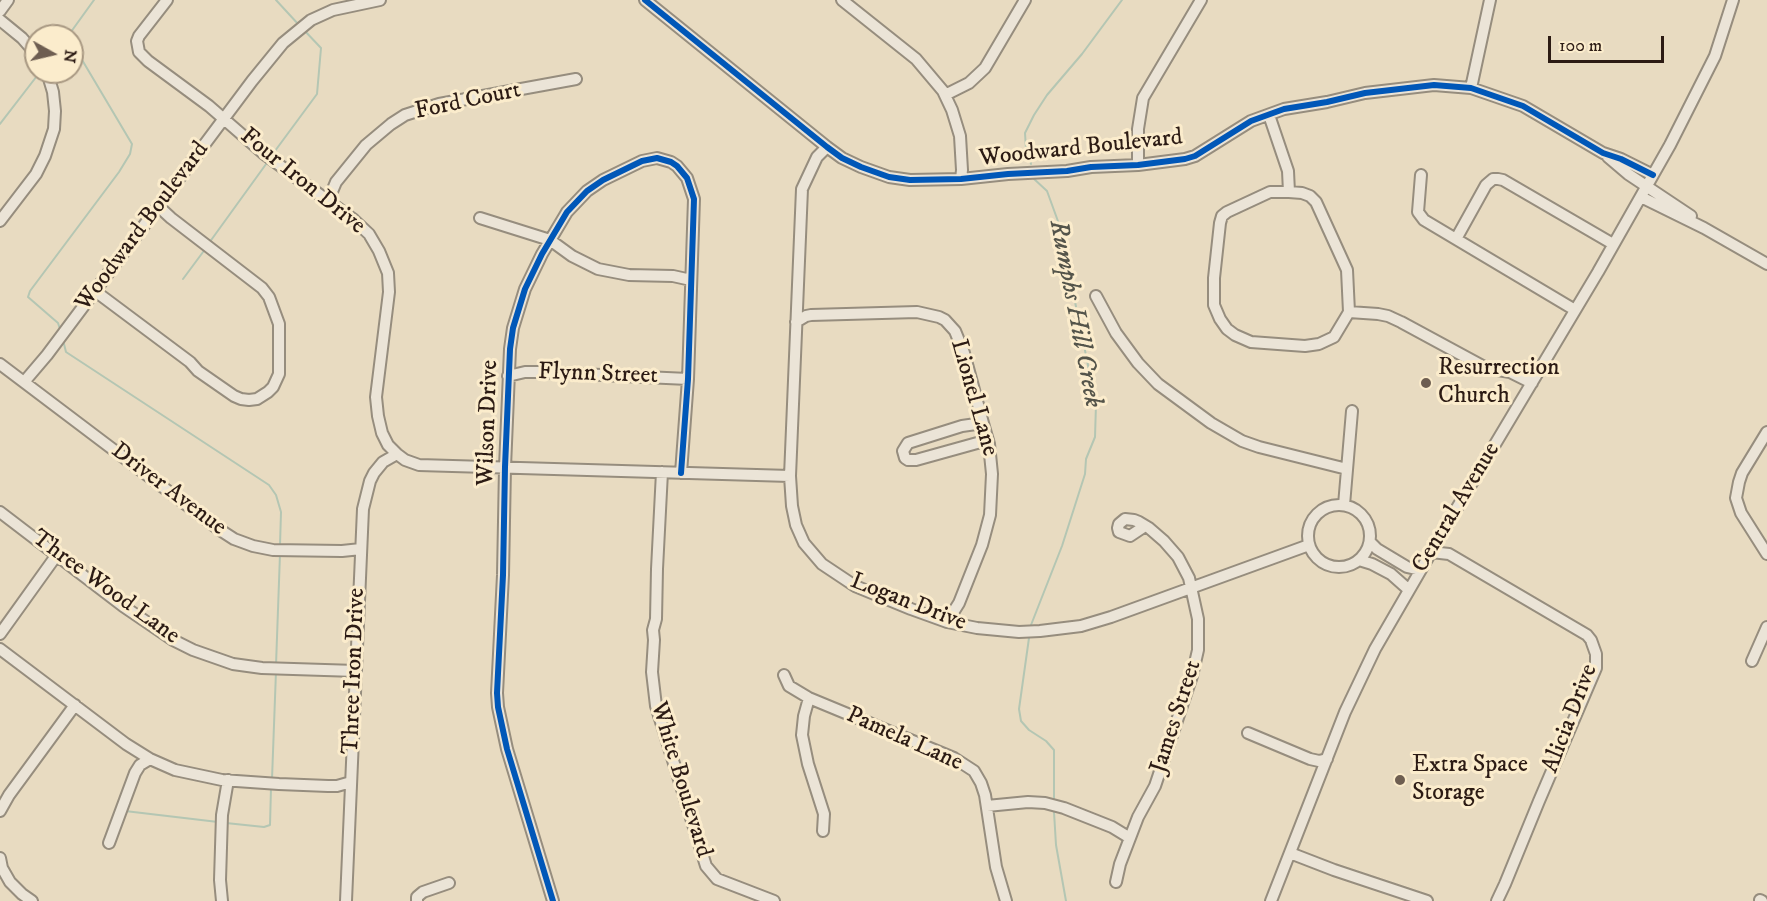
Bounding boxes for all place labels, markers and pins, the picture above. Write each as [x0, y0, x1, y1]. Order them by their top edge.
place label: Resurrection Church [1438, 355, 1560, 411]
marker: Resurrection Church [1419, 376, 1433, 390]
place label: Extra Space Storage [1412, 752, 1528, 808]
marker: Extra Space Storage [1393, 773, 1407, 787]

